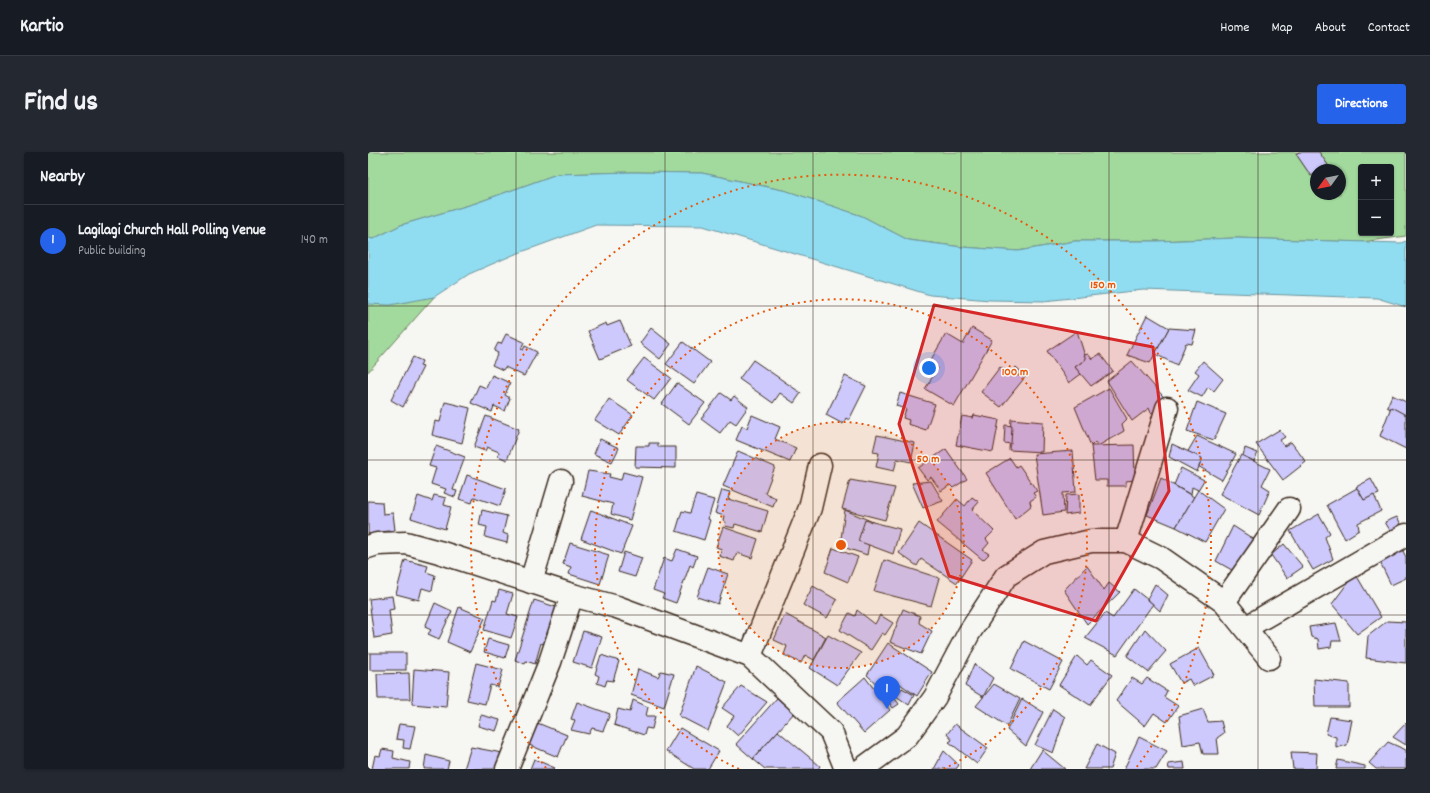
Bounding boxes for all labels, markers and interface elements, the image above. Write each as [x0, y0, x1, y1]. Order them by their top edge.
text: Kartio [20, 14, 64, 41]
text: Home [1220, 18, 1249, 38]
text: Map [1271, 18, 1293, 38]
text: About [1315, 18, 1346, 38]
text: Contact [1368, 18, 1410, 38]
text: Find us [24, 84, 98, 124]
button: Directions [1317, 84, 1406, 124]
north arrow [1310, 164, 1346, 200]
map controls [1358, 164, 1394, 236]
button: + [1358, 164, 1394, 200]
text: Nearby [40, 166, 84, 190]
button: − [1358, 200, 1394, 236]
text: Lagilagi Church Hall Polling Venue [78, 220, 266, 242]
text: 1 [52, 231, 54, 250]
text: 140 m [301, 231, 328, 250]
text: Public building [78, 242, 146, 261]
text: 150 m [1090, 277, 1116, 294]
your location [919, 358, 939, 378]
text: 100 m [1002, 364, 1028, 381]
text: 50 m [916, 451, 940, 468]
centre of rings [834, 538, 848, 552]
pin: 1 [874, 676, 900, 709]

